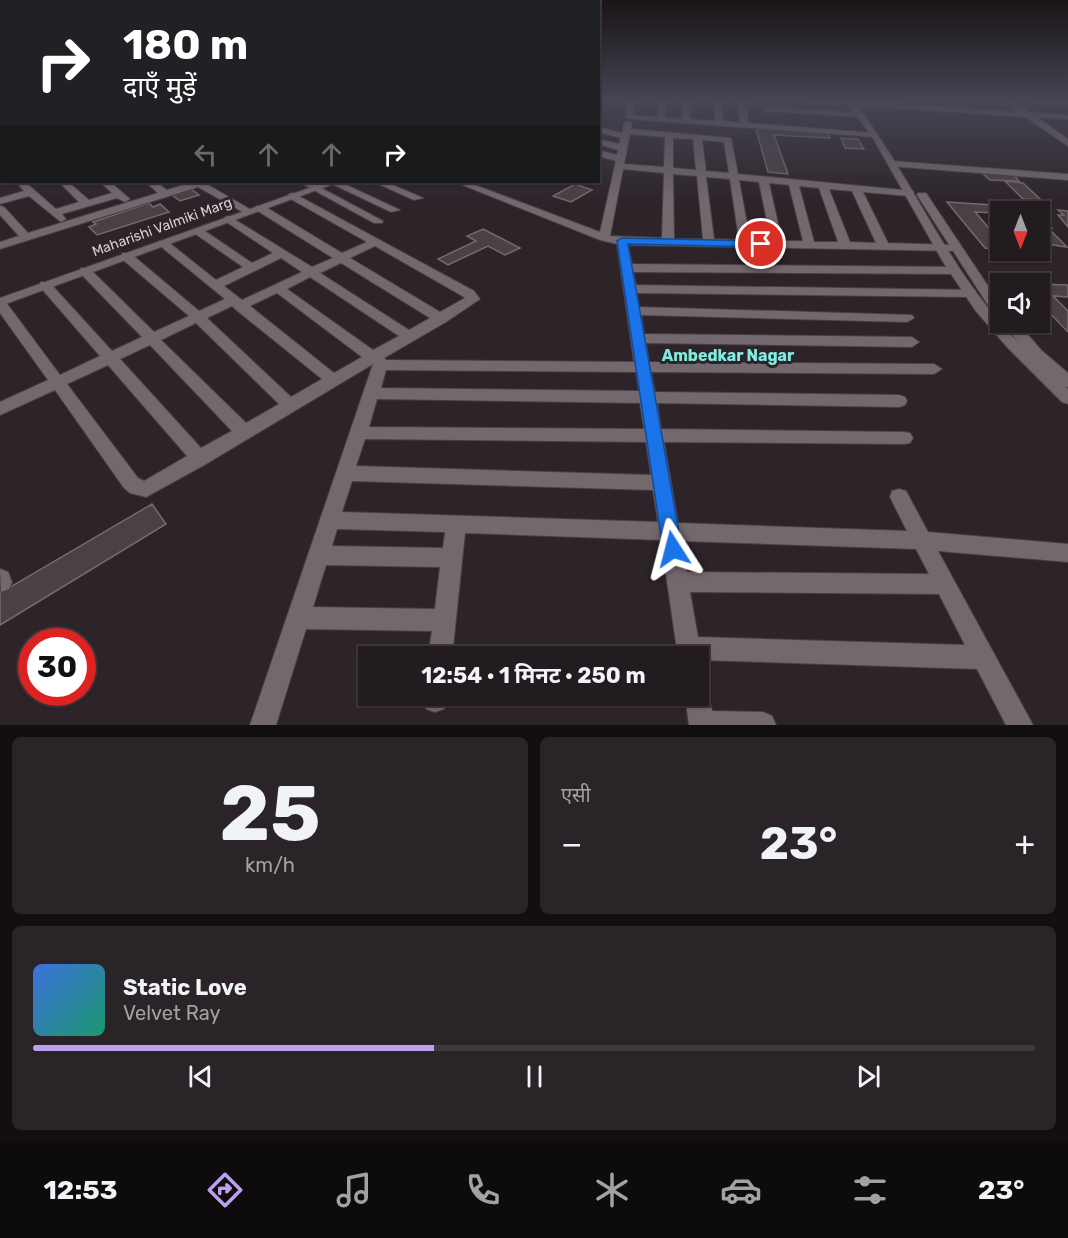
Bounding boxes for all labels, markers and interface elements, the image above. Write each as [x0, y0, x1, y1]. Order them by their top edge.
text: 180 m [123, 20, 248, 70]
icon: right [24, 24, 102, 102]
text: दाएँ मुड़ें [123, 71, 196, 103]
icon: left [189, 138, 222, 171]
icon: ahead [252, 138, 285, 171]
icon: ahead [315, 138, 348, 171]
icon: right [378, 138, 411, 171]
street label: Maharishi Valmiki Marg [90, 194, 234, 260]
north arrow [990, 201, 1050, 261]
map controls [990, 201, 1050, 333]
pin [735, 218, 786, 269]
icon: arrive [744, 227, 777, 260]
button: sound [990, 273, 1050, 333]
district label: Ambedkar Nagar [662, 346, 795, 365]
position arrow [641, 517, 705, 581]
speed limit sign: 30 [18, 628, 96, 706]
text: 12:54 · 1 मिनट · 250 m [421, 662, 646, 689]
text: 25 [219, 767, 321, 860]
text: एसी [561, 783, 591, 807]
text: 23° [760, 817, 837, 870]
text: − [561, 824, 582, 863]
text: + [1014, 824, 1035, 863]
text: km/h [245, 853, 295, 877]
text: Static Love [123, 974, 247, 1001]
text: Velvet Ray [123, 1001, 221, 1025]
icon: previous [184, 1060, 217, 1093]
icon: pause [518, 1060, 551, 1093]
icon: next [852, 1060, 885, 1093]
icon: directions [204, 1169, 246, 1211]
icon: music [333, 1169, 375, 1211]
icon: phone [462, 1169, 504, 1211]
icon: climate [591, 1169, 633, 1211]
icon: car [720, 1169, 762, 1211]
icon: filters [849, 1169, 891, 1211]
text: 12:53 [43, 1174, 118, 1206]
text: 23° [978, 1174, 1024, 1206]

